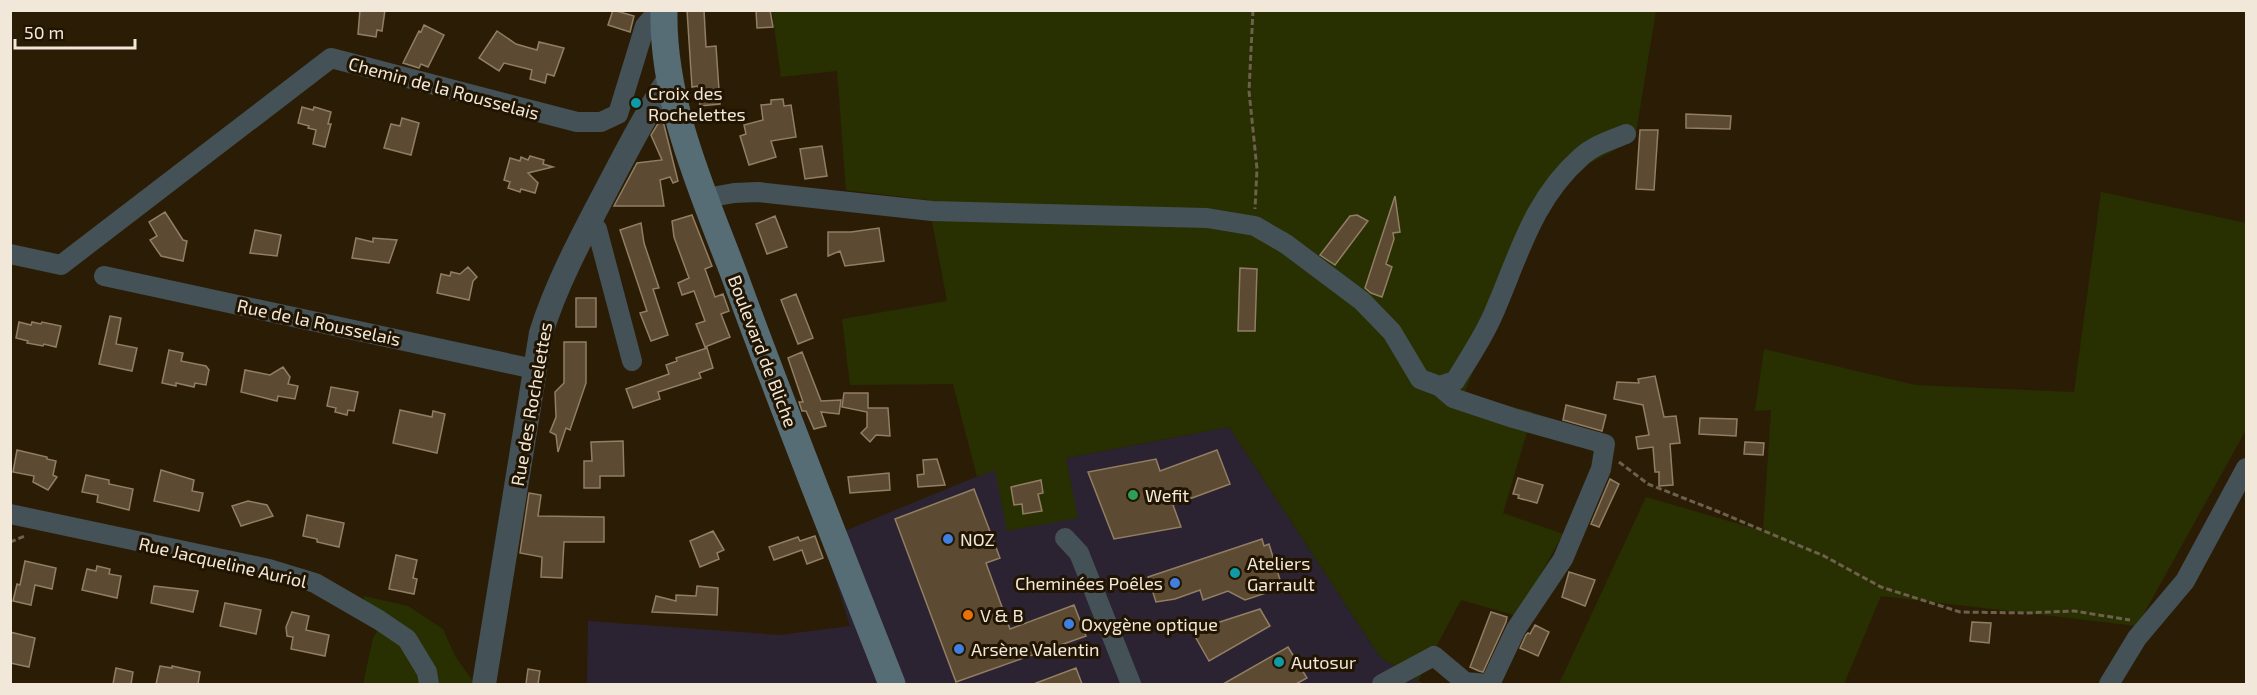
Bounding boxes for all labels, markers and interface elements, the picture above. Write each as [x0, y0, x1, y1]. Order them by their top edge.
scale bar [15, 12, 135, 50]
text: 50 m [24, 21, 64, 43]
street label: Chemin de la Rousselais [346, 52, 542, 124]
place label: Croix des Rochelettes [648, 82, 746, 125]
marker: Croix des Rochelettes [629, 96, 643, 110]
street label: Boulevard de Bliche [724, 272, 802, 430]
street label: Rue de la Rousselais [235, 294, 403, 350]
street label: Rue des Rochelettes [506, 320, 556, 488]
place label: Wefit [1145, 484, 1189, 506]
marker: Wefit [1126, 488, 1140, 502]
place label: NOZ [960, 528, 995, 550]
street label: Rue Jacqueline Auriol [137, 532, 310, 592]
marker: NOZ [941, 532, 955, 546]
place label: Ateliers Garrault [1247, 552, 1315, 595]
marker: Ateliers Garrault [1228, 566, 1242, 580]
place label: Cheminées Poêles [1015, 572, 1163, 594]
marker: Cheminées Poêles [1168, 576, 1182, 590]
place label: V & B [980, 604, 1024, 626]
marker: V & B [961, 608, 975, 622]
place label: Oxygène optique [1081, 613, 1218, 635]
marker: Oxygène optique [1062, 617, 1076, 631]
place label: Arsène Valentin [971, 638, 1100, 660]
marker: Arsène Valentin [952, 642, 966, 656]
place label: Autosur [1291, 651, 1356, 673]
marker: Autosur [1272, 655, 1286, 669]

